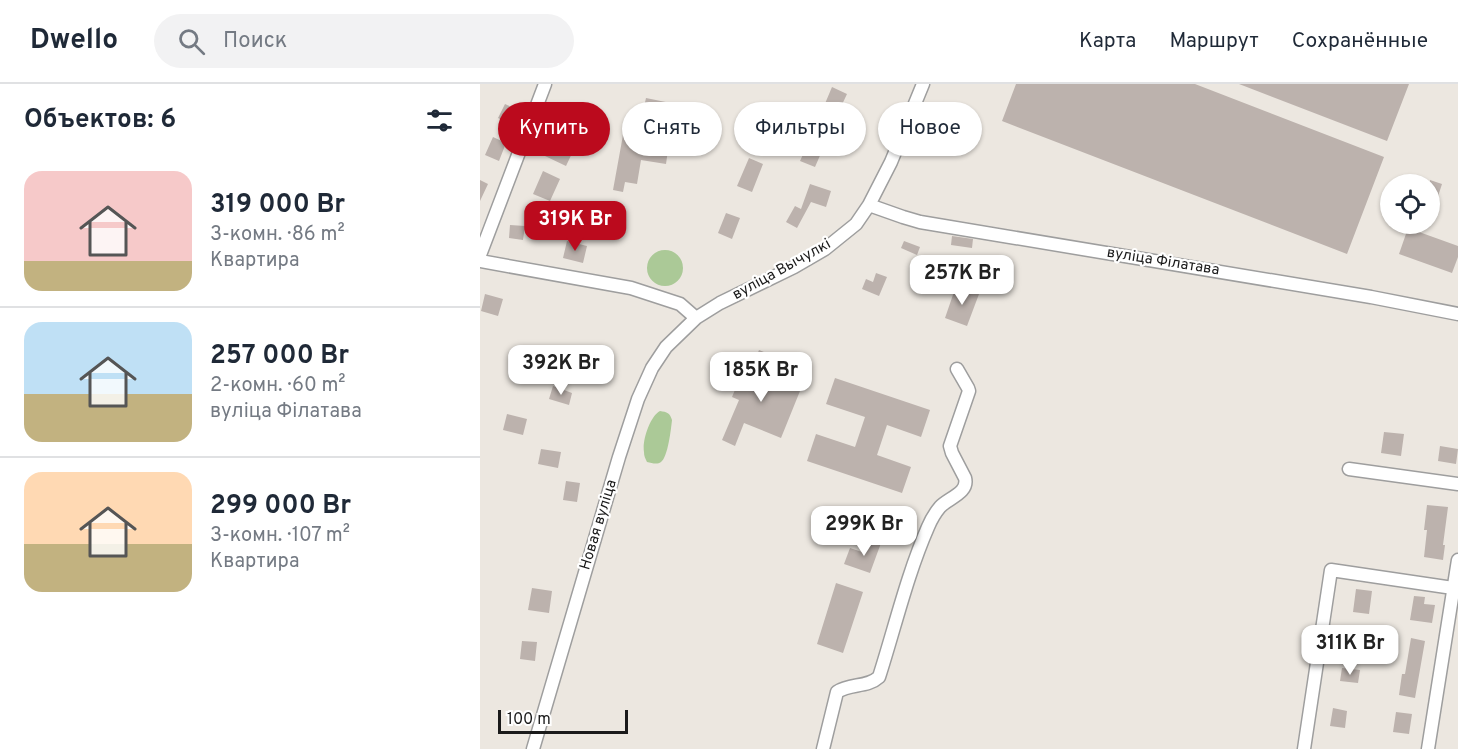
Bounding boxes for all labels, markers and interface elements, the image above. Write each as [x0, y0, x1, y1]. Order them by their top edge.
search box [154, 14, 574, 68]
text: Dwello [30, 23, 118, 59]
icon: search [175, 25, 208, 58]
text: Поиск [223, 28, 287, 55]
text: Карта [1079, 28, 1136, 55]
text: Маршрут [1169, 28, 1259, 55]
text: Сохранённые [1292, 28, 1428, 55]
chip: Купить [498, 102, 610, 156]
chip: Снять [622, 102, 722, 156]
chip: Фильтры [734, 102, 866, 156]
chip: Новое [878, 102, 982, 156]
text: Объектов: 6 [24, 104, 176, 137]
icon: filters [423, 104, 456, 137]
map controls [1380, 174, 1440, 234]
button: locate [1380, 174, 1440, 234]
text: 319 000 Br [210, 189, 345, 222]
icon: home [72, 195, 144, 267]
pin: 319K Br [520, 201, 630, 252]
text: 319K Br [538, 207, 612, 233]
text: 3-комн. · 86 m² [210, 222, 345, 248]
street label: вуліца Вычулкі [730, 235, 834, 305]
street label: вуліца Філатава [1105, 244, 1221, 280]
text: Квартира [210, 248, 299, 274]
pin: 257K Br [907, 255, 1017, 306]
text: 257K Br [924, 261, 1000, 287]
text: 257 000 Br [210, 340, 349, 373]
pin: 392K Br [506, 345, 616, 396]
icon: home [72, 346, 144, 418]
text: 392K Br [522, 351, 600, 377]
pin: 185K Br [706, 352, 816, 403]
text: 185K Br [724, 358, 798, 384]
text: 2-комн. · 60 m² [210, 373, 346, 399]
text: вуліца Філатава [210, 399, 362, 425]
street label: Новая вуліца [576, 477, 622, 573]
text: 299 000 Br [210, 490, 351, 523]
icon: home [72, 496, 144, 568]
pin: 299K Br [809, 506, 919, 557]
text: 299K Br [825, 512, 903, 538]
text: 3-комн. · 107 m² [210, 523, 350, 549]
text: Квартира [210, 549, 299, 575]
pin: 311K Br [1295, 625, 1405, 676]
text: 311K Br [1315, 631, 1385, 657]
scale bar [498, 707, 628, 734]
text: 100 m [507, 710, 551, 730]

